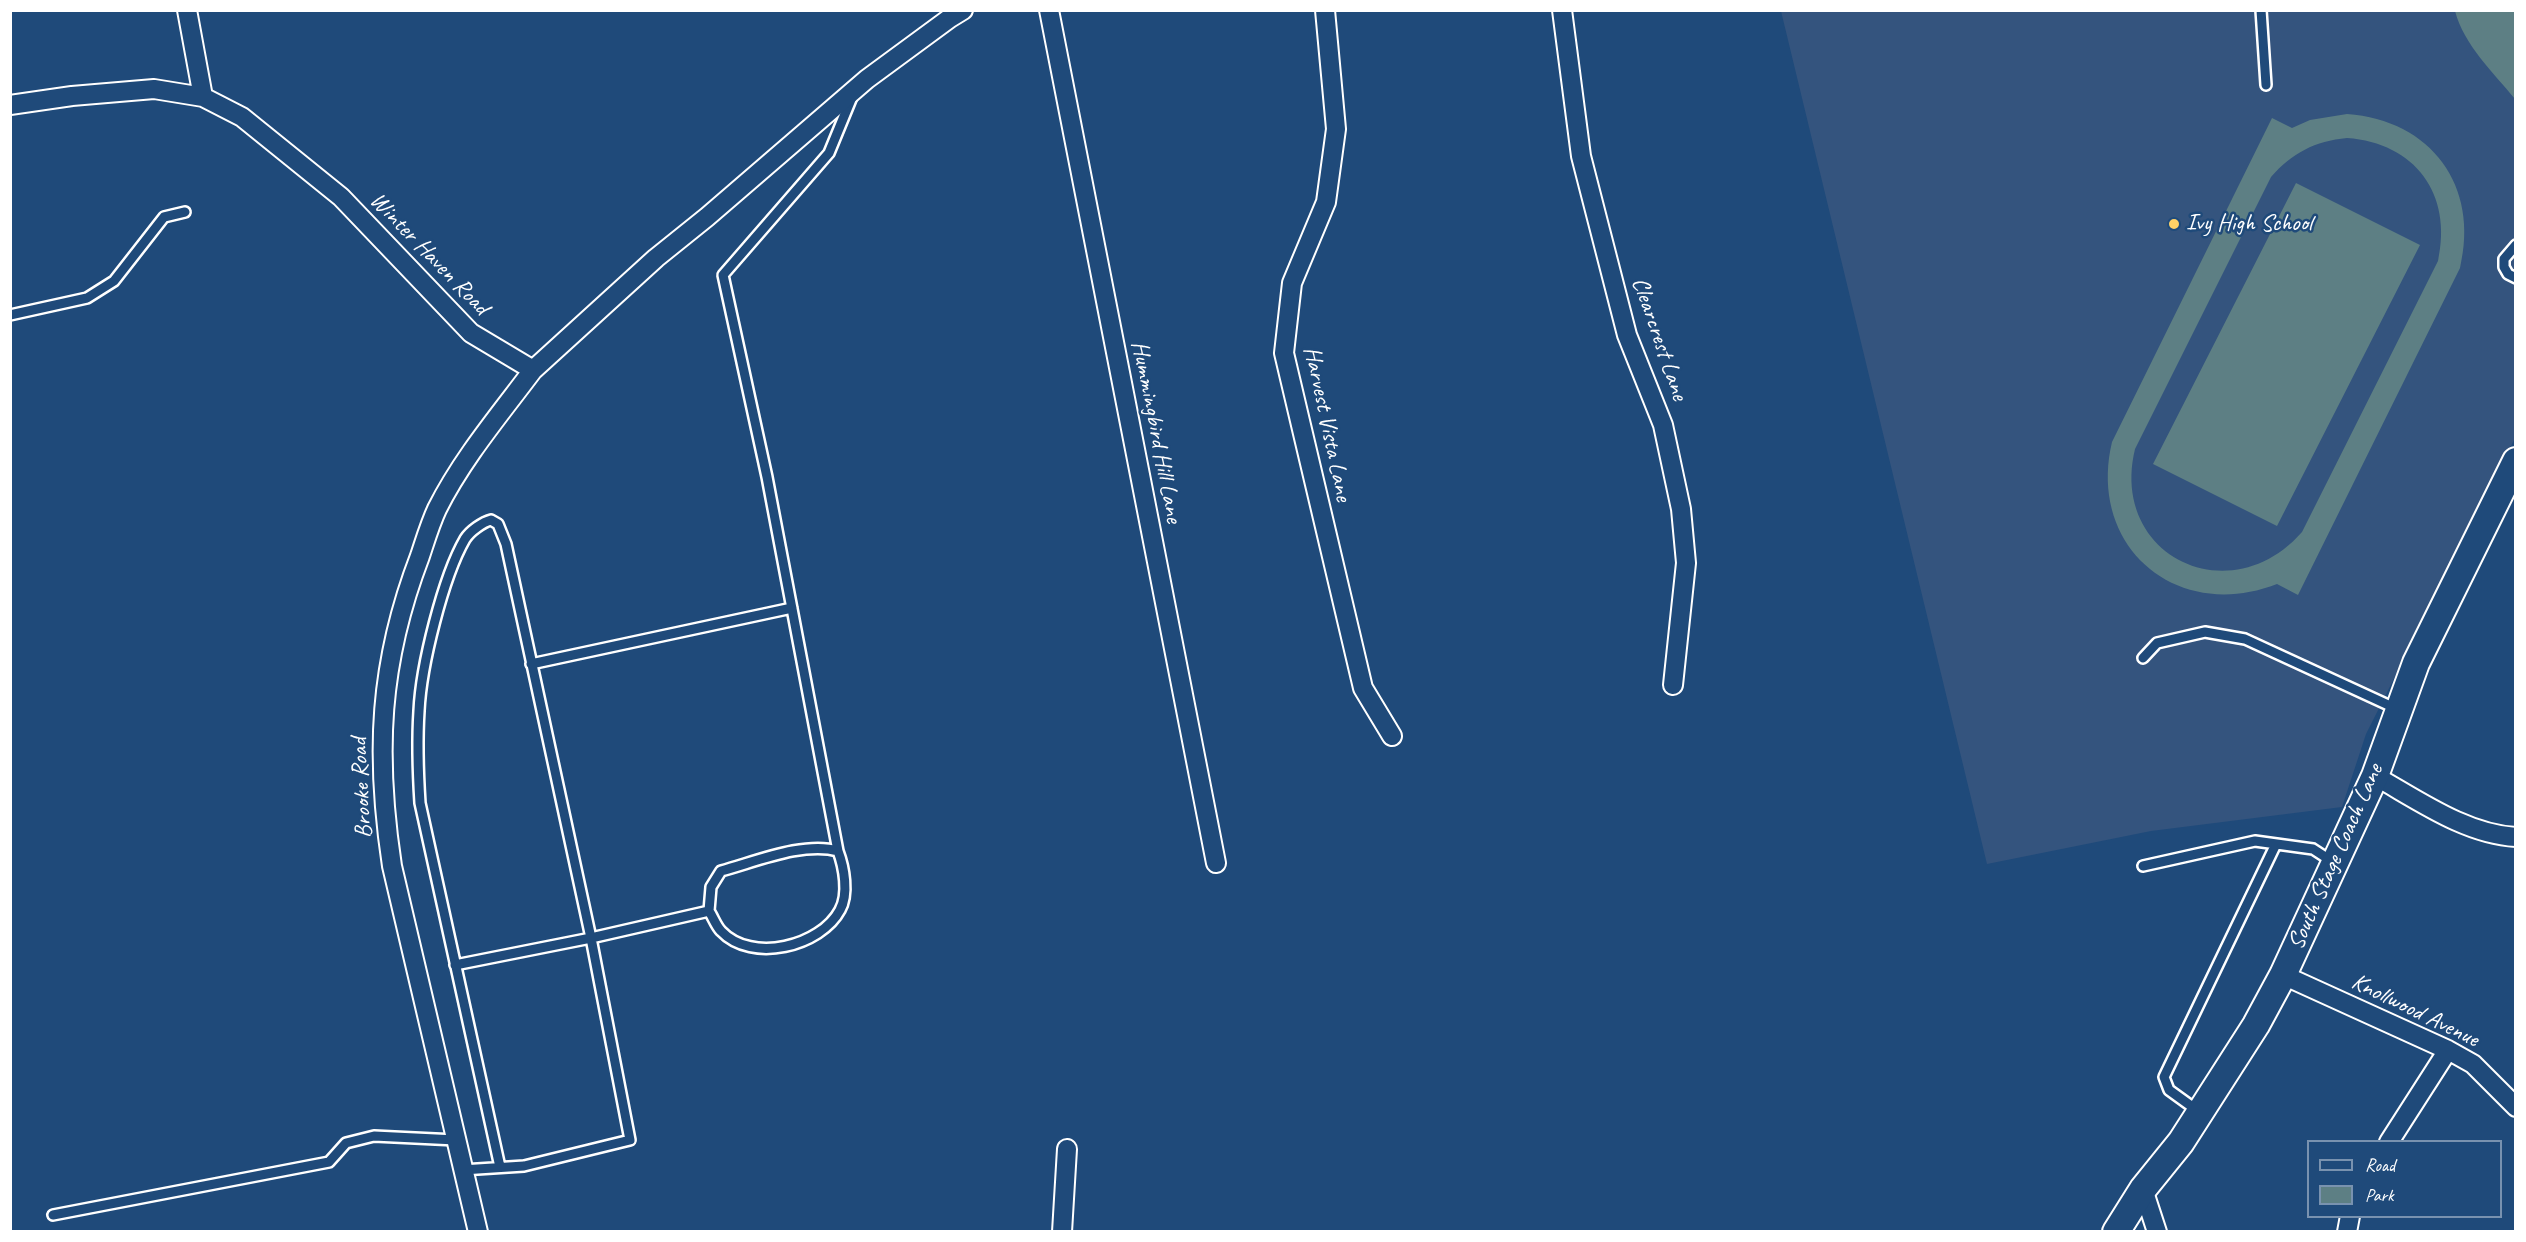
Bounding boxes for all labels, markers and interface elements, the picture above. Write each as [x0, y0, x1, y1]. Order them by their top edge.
street label: Winter Haven Road [363, 187, 495, 321]
place label: Ivy High School [2186, 210, 2312, 238]
marker: Ivy High School [2167, 217, 2181, 231]
street label: Clearcrest Lane [1625, 274, 1693, 404]
street label: Hummingbird Hill Lane [1124, 339, 1188, 525]
street label: Harvest Vista Lane [1297, 344, 1357, 504]
street label: Brooke Road [345, 737, 379, 839]
street label: South Stage Coach Lane [2282, 760, 2390, 954]
street label: Knollwood Avenue [2347, 968, 2483, 1054]
legend [2307, 1140, 2502, 1218]
text: Road [2365, 1154, 2395, 1176]
text: Park [2365, 1184, 2394, 1206]

